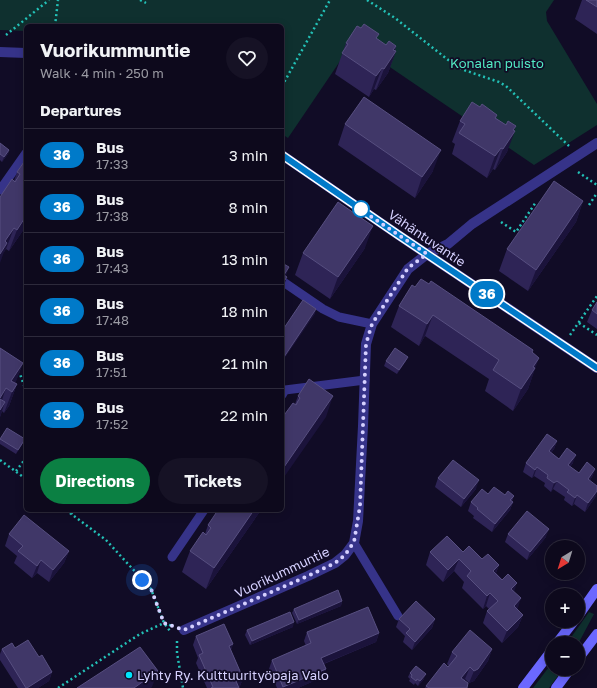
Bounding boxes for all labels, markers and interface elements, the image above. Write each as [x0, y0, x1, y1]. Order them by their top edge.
button: heart [226, 37, 268, 79]
text: Vuorikummuntie [40, 38, 191, 61]
park label: Konalan puisto [450, 55, 544, 71]
text: Walk · 4 min · 250 m [40, 65, 164, 81]
text: Departures [40, 101, 121, 119]
text: Bus [96, 138, 124, 156]
text: 36 [53, 146, 71, 163]
text: 3 min [229, 146, 268, 164]
text: 17:33 [96, 156, 128, 172]
text: Bus [96, 190, 124, 208]
text: 36 [53, 198, 71, 215]
text: 8 min [229, 198, 268, 216]
unlabelled marker [352, 200, 370, 218]
street label: Vähäntuvantie [385, 206, 469, 270]
text: 17:38 [96, 208, 129, 224]
text: Bus [96, 242, 124, 260]
text: 36 [53, 250, 71, 267]
text: 13 min [222, 250, 268, 268]
text: 17:43 [96, 260, 129, 276]
line badge: 36 [469, 281, 505, 307]
text: 36 [478, 285, 496, 302]
text: Bus [96, 294, 124, 312]
text: 36 [53, 302, 71, 319]
text: 18 min [221, 302, 268, 320]
text: 17:48 [96, 312, 129, 328]
text: Bus [96, 346, 124, 364]
text: 36 [53, 354, 71, 371]
text: 21 min [222, 354, 268, 372]
text: 17:51 [96, 364, 127, 380]
text: Bus [96, 398, 124, 416]
text: 36 [53, 406, 71, 423]
text: 22 min [220, 406, 268, 424]
text: 17:52 [96, 416, 128, 432]
button: Directions [40, 458, 150, 504]
button: Tickets [158, 458, 268, 504]
north arrow [545, 540, 585, 580]
map controls [545, 540, 585, 676]
street label: Vuorikummuntie [232, 543, 332, 601]
your location [132, 570, 152, 590]
button: + [545, 588, 585, 628]
button: − [545, 636, 585, 676]
place label: Lyhty Ry. Kulttuurityöpaja Valo [137, 667, 329, 683]
marker: Lyhty Ry. Kulttuurityöpaja Valo [124, 670, 134, 680]

